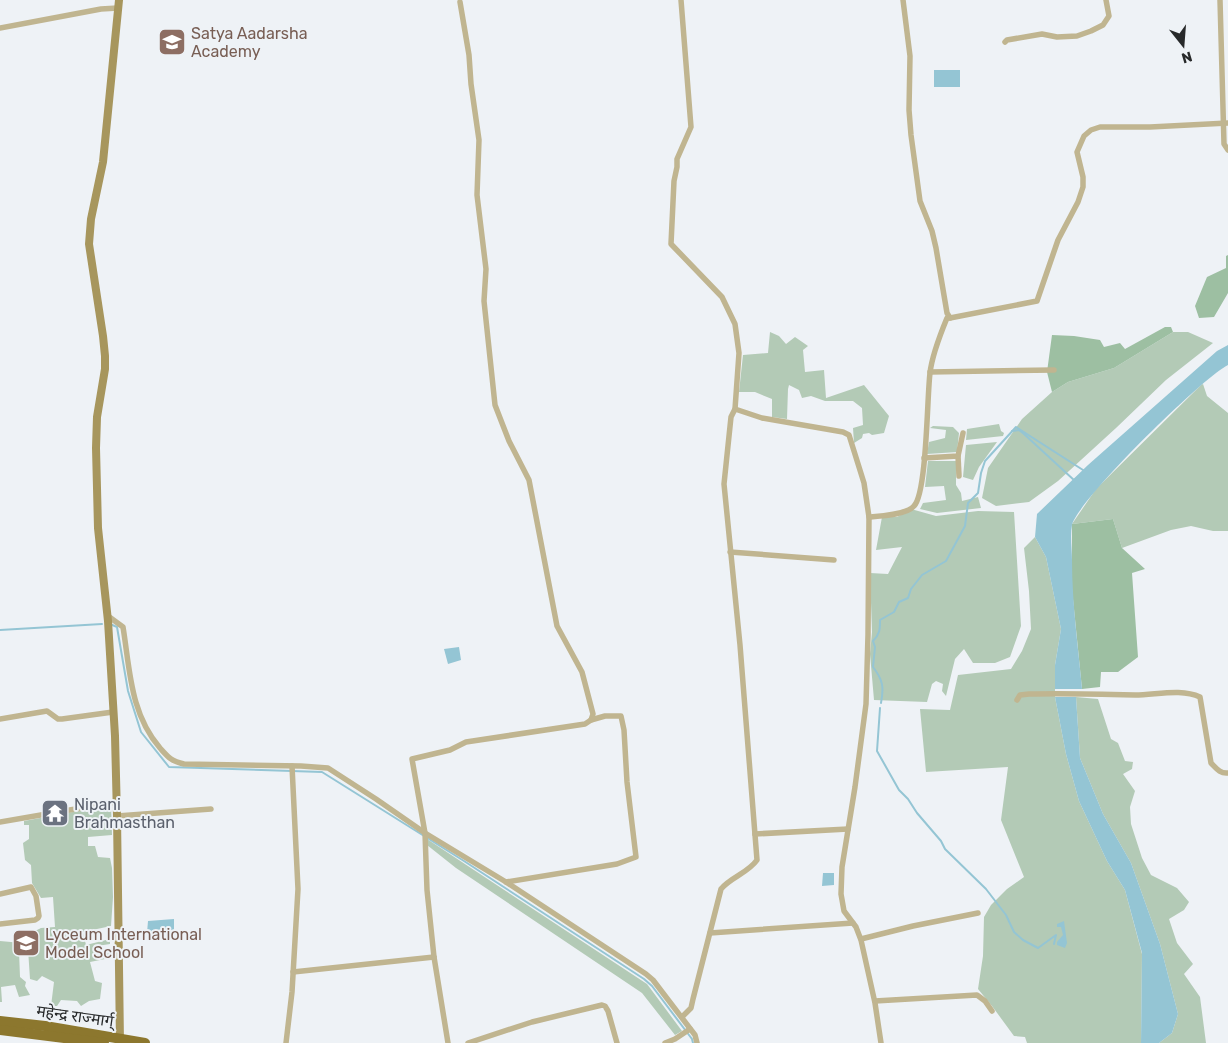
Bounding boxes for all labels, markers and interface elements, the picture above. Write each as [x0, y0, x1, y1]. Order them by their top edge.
north arrow [1158, 20, 1208, 70]
place label: Satya Aadarsha Academy [191, 24, 308, 61]
school or university icon: Satya Aadarsha Academy [157, 27, 187, 57]
text: N [1179, 47, 1194, 67]
place label: Nipani Brahmasthan [74, 795, 175, 832]
temple icon: Nipani Brahmasthan [40, 798, 70, 828]
place label: Lyceum International Model School [45, 925, 202, 962]
school or university icon: Lyceum International Model School [11, 928, 41, 958]
street label: महेन्द्र राज्मार्ग् [35, 1001, 118, 1032]

